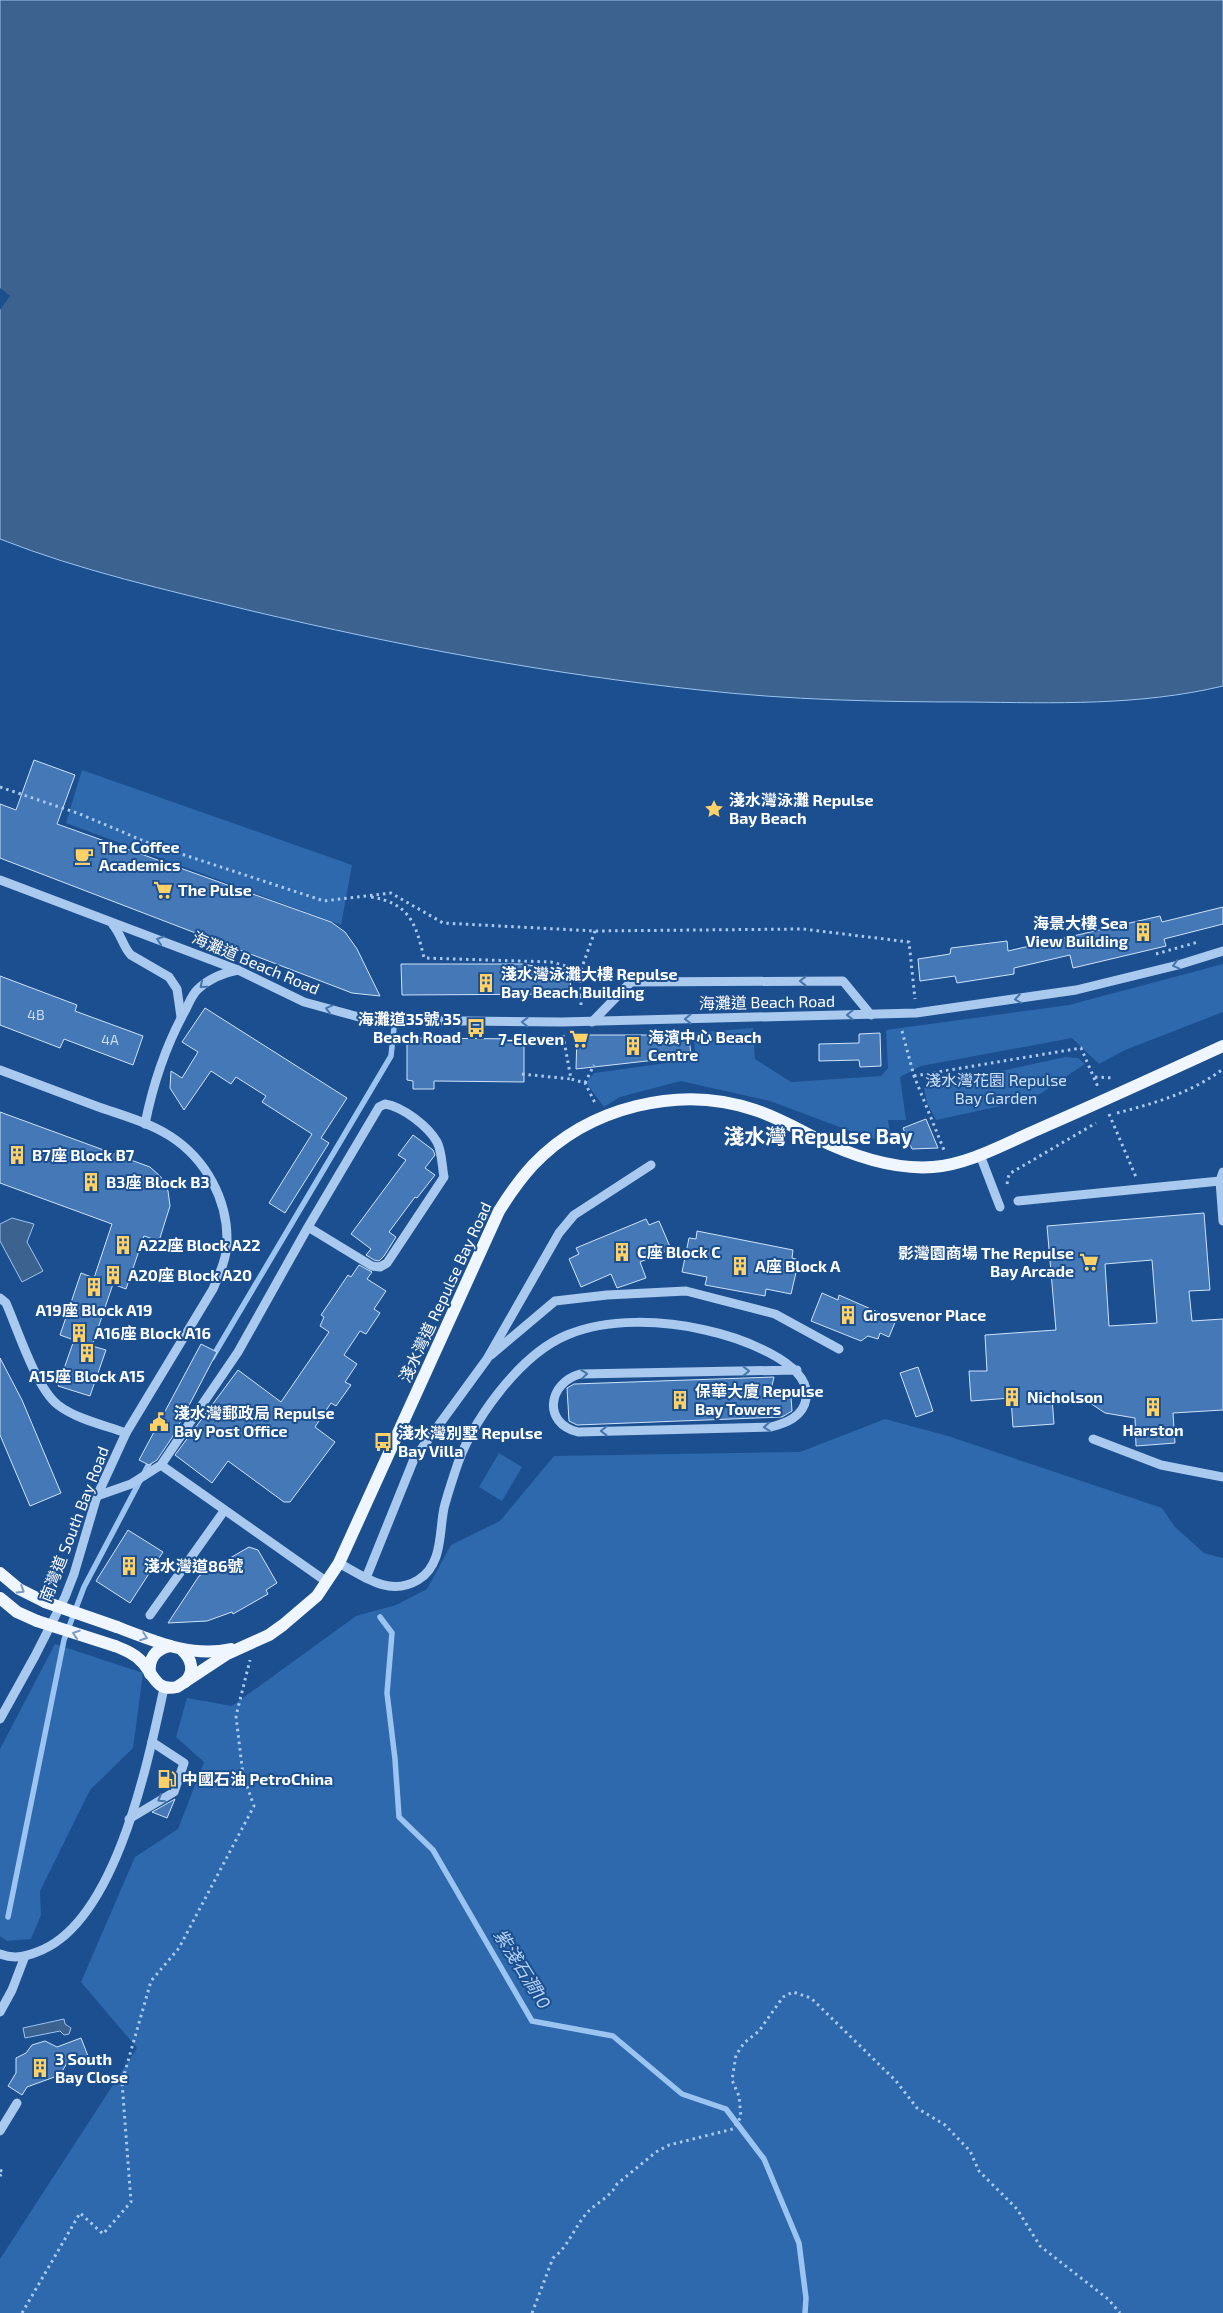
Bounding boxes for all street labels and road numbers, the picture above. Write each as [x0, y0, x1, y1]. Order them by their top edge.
street label: 海灘道 Beach Road [190, 927, 323, 998]
street label: 海灘道 Beach Road [699, 991, 835, 1012]
street label: 淺水灣道 Repulse Bay Road [394, 1199, 495, 1385]
street label: 南灣道 South Bay Road [35, 1443, 112, 1604]

